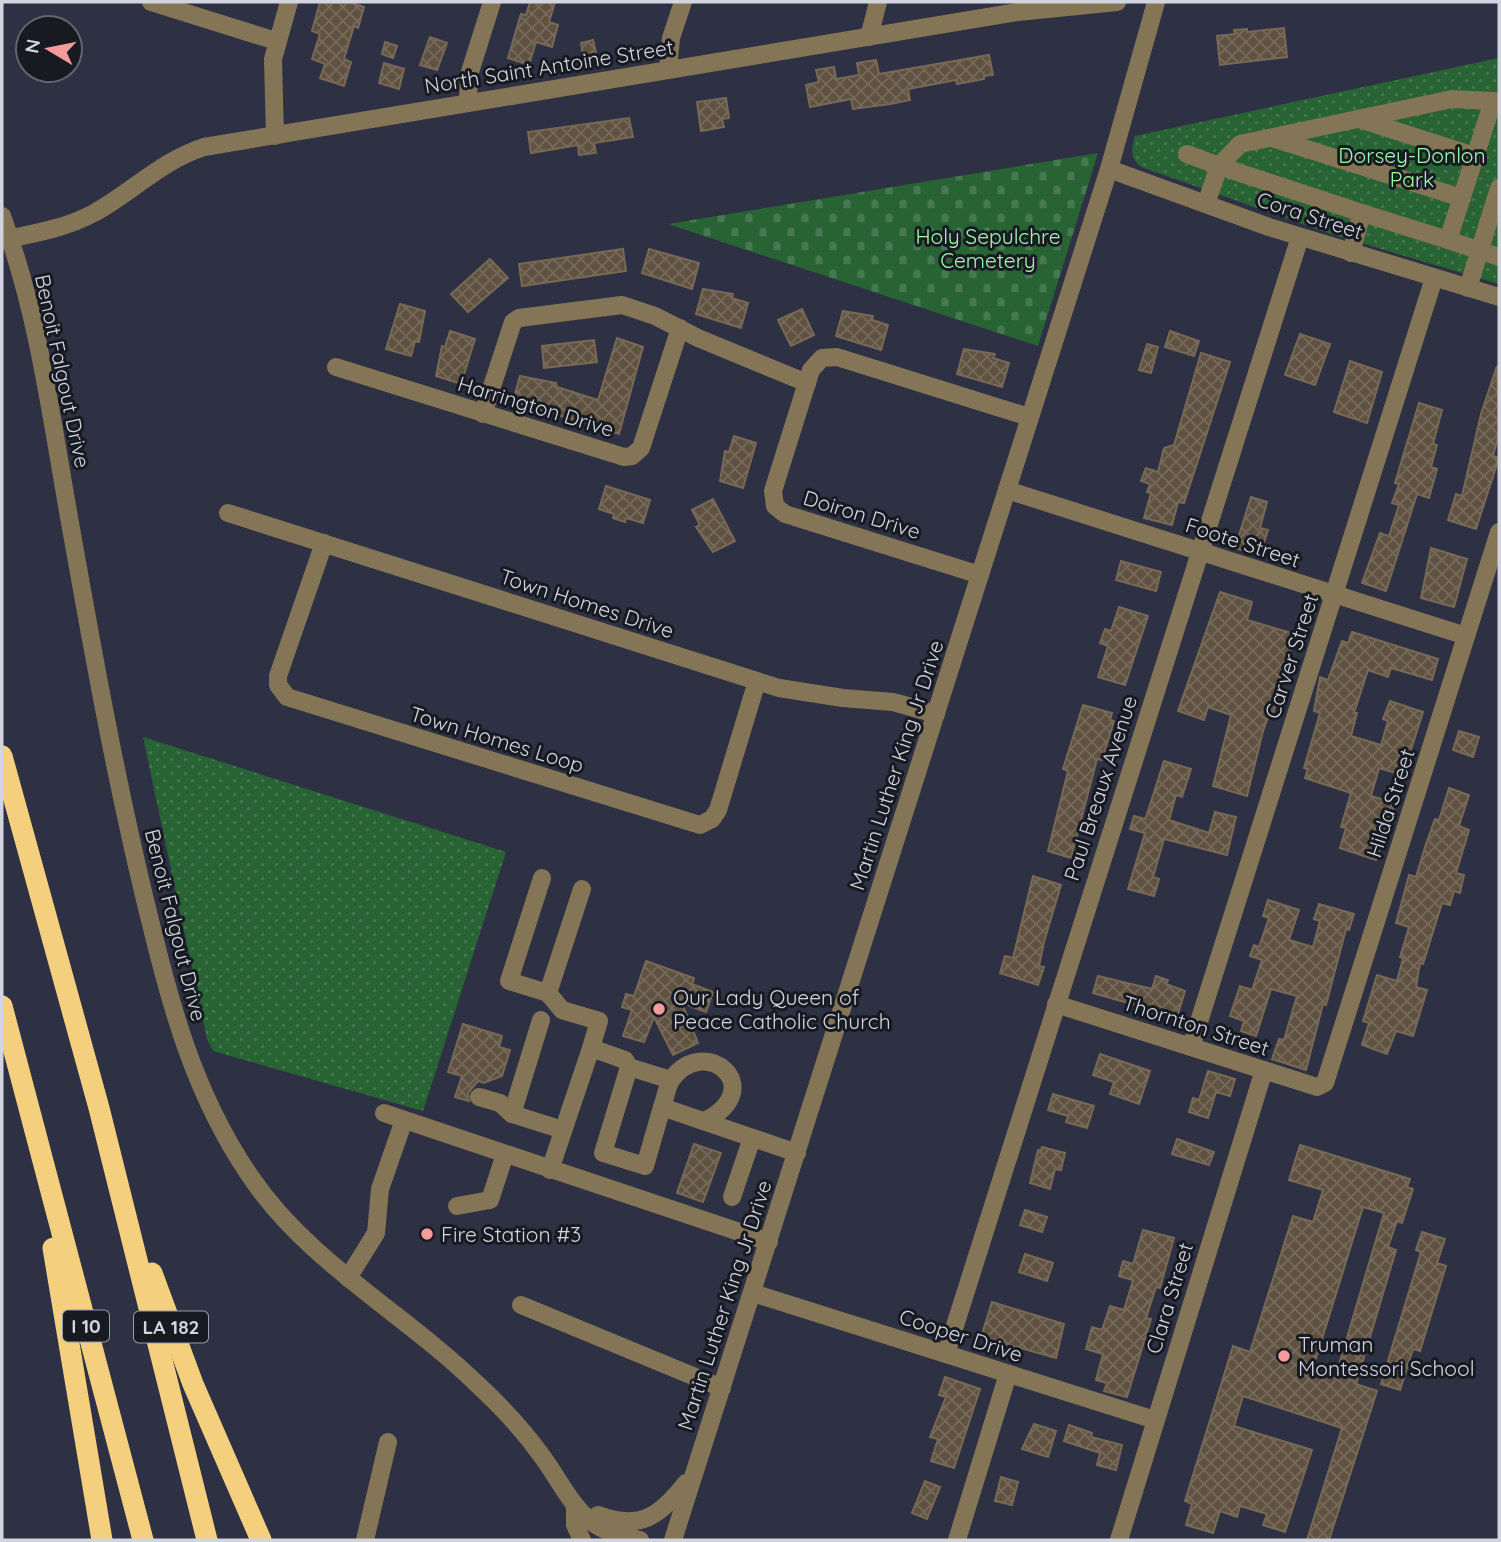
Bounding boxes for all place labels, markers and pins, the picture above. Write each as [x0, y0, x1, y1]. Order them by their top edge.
place label: Our Lady Queen of Peace Catholic Church [673, 984, 891, 1034]
marker: Our Lady Queen of Peace Catholic Church [651, 1001, 667, 1017]
place label: Fire Station #3 [441, 1221, 581, 1247]
marker: Fire Station #3 [419, 1226, 435, 1242]
place label: Truman Montessori School [1298, 1331, 1475, 1381]
marker: Truman Montessori School [1276, 1348, 1292, 1364]

